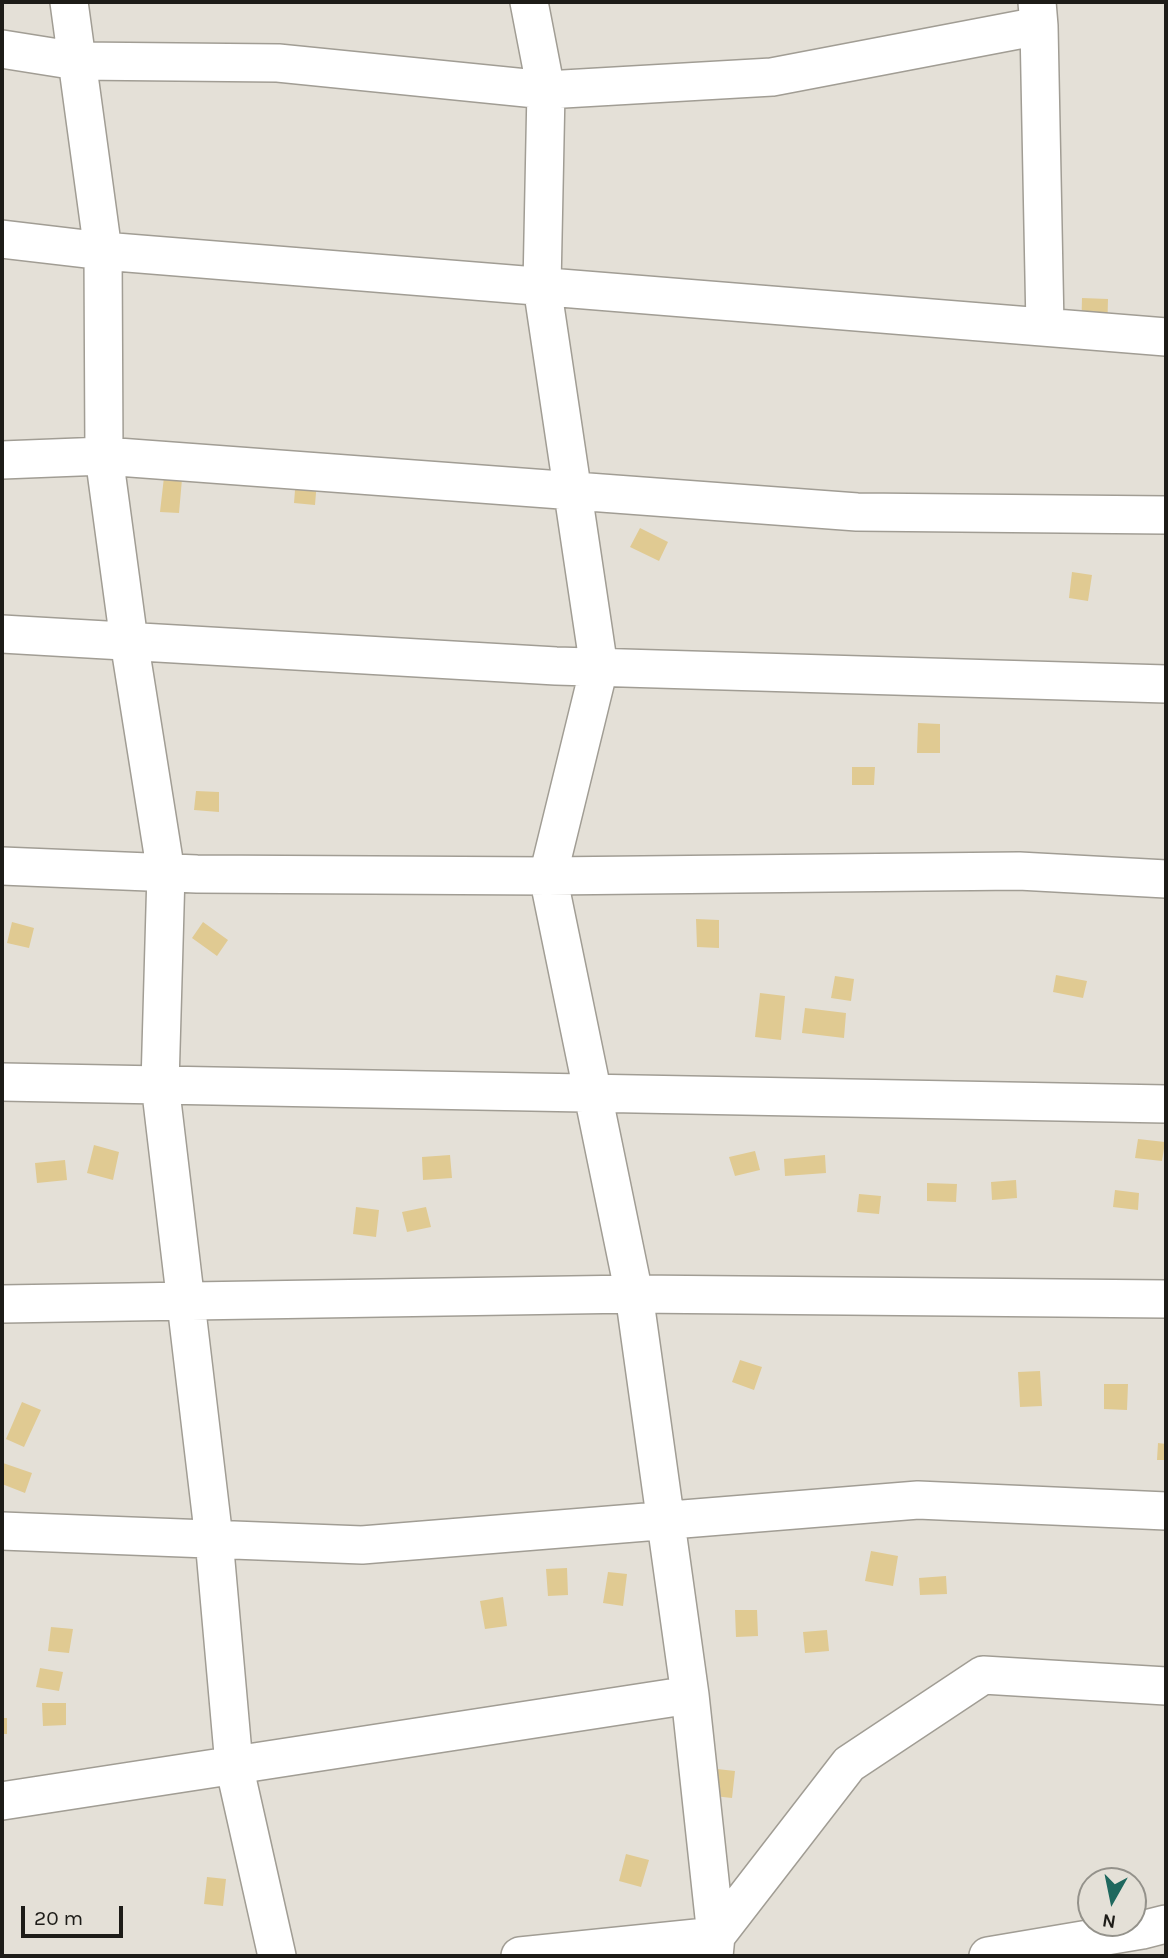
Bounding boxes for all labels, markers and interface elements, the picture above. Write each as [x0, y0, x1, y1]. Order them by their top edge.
north arrow [1077, 1867, 1147, 1937]
scale bar [24, 1892, 126, 1936]
text: 20 m [34, 1906, 83, 1930]
text: N [1101, 1909, 1117, 1933]

